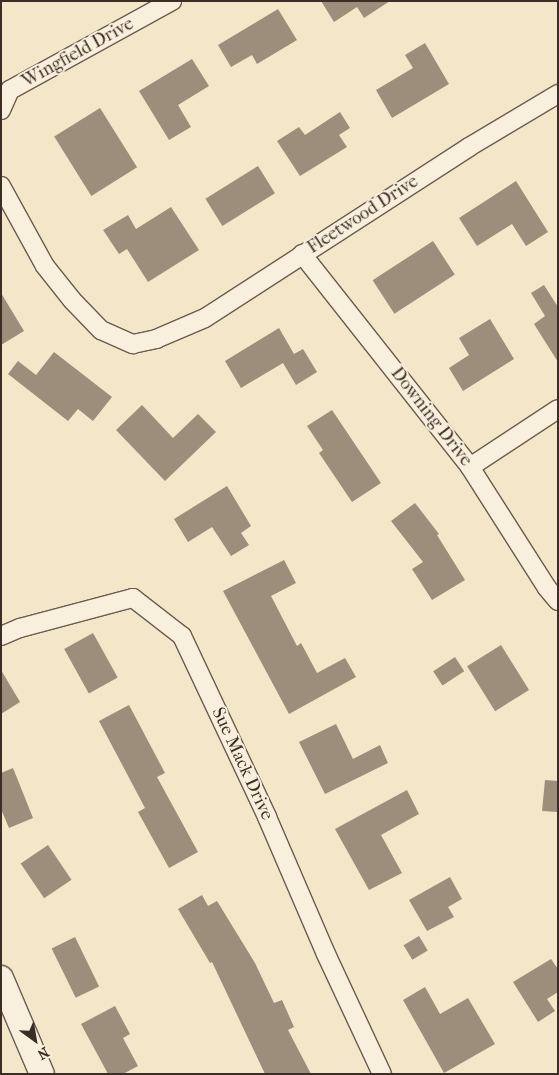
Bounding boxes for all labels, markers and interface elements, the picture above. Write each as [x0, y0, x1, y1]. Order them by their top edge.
street label: Wingfield Drive [18, 13, 138, 93]
street label: Fleetwood Drive [304, 171, 422, 259]
street label: Downing Drive [386, 363, 476, 471]
street label: Sue Mack Drive [206, 704, 278, 824]
north arrow [10, 1015, 60, 1065]
text: N [34, 1043, 52, 1063]

